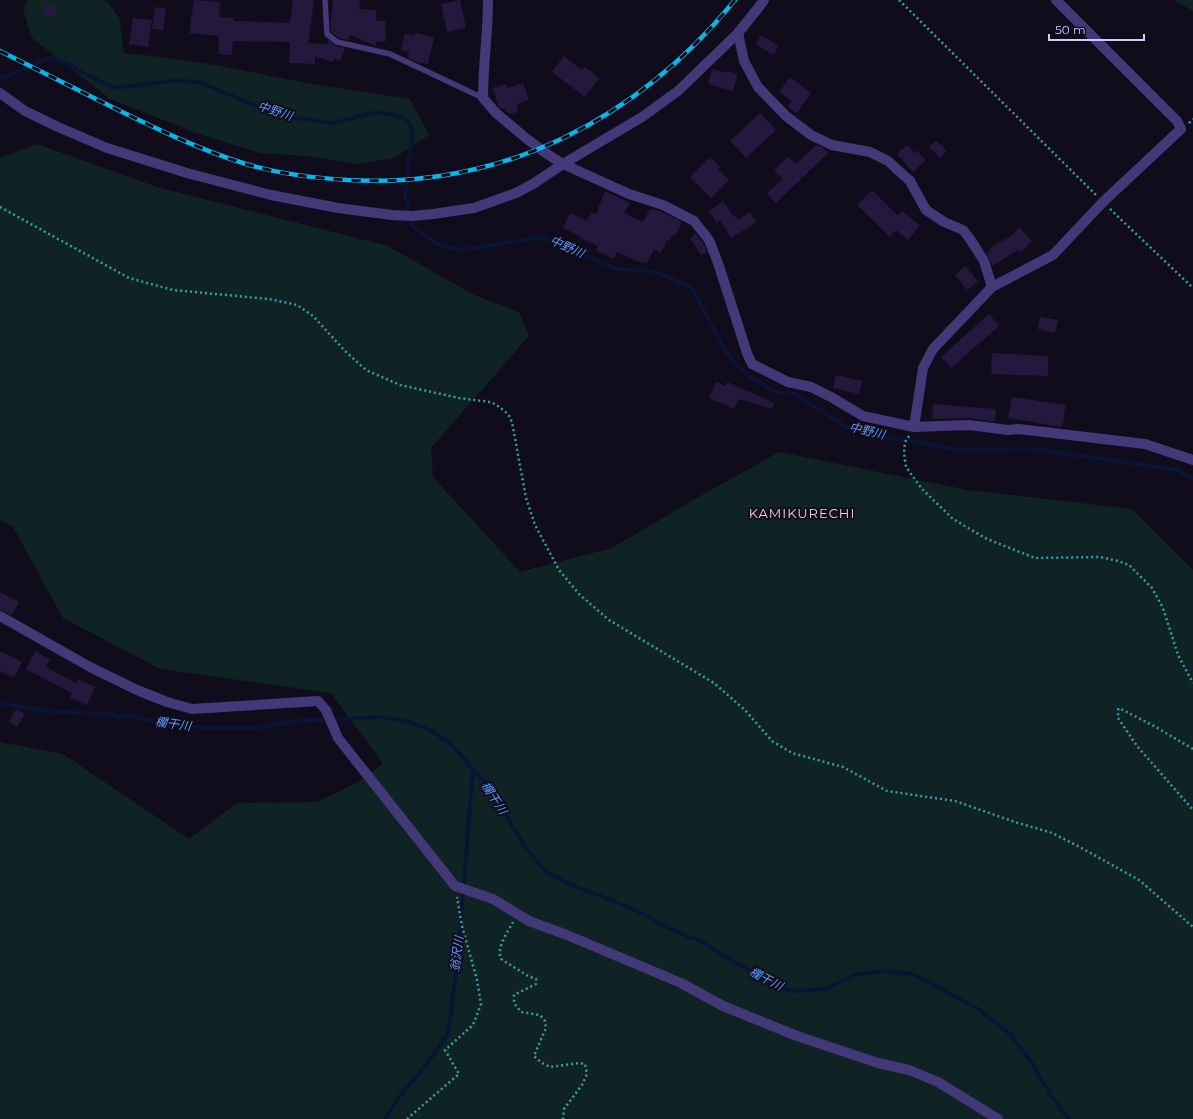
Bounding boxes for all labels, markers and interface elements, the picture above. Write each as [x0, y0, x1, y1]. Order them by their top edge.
scale bar [1049, 16, 1144, 42]
text: 50 m [1055, 22, 1086, 37]
water label: 中野川 [256, 98, 296, 124]
water label: 中野川 [548, 232, 589, 262]
water label: 中野川 [848, 419, 888, 442]
district label: KAMIKURECHI [749, 505, 855, 521]
water label: 欄干川 [154, 714, 194, 734]
water label: 欄干川 [478, 779, 512, 819]
water label: 翁沢川 [447, 933, 466, 973]
water label: 欄干川 [747, 964, 787, 994]

